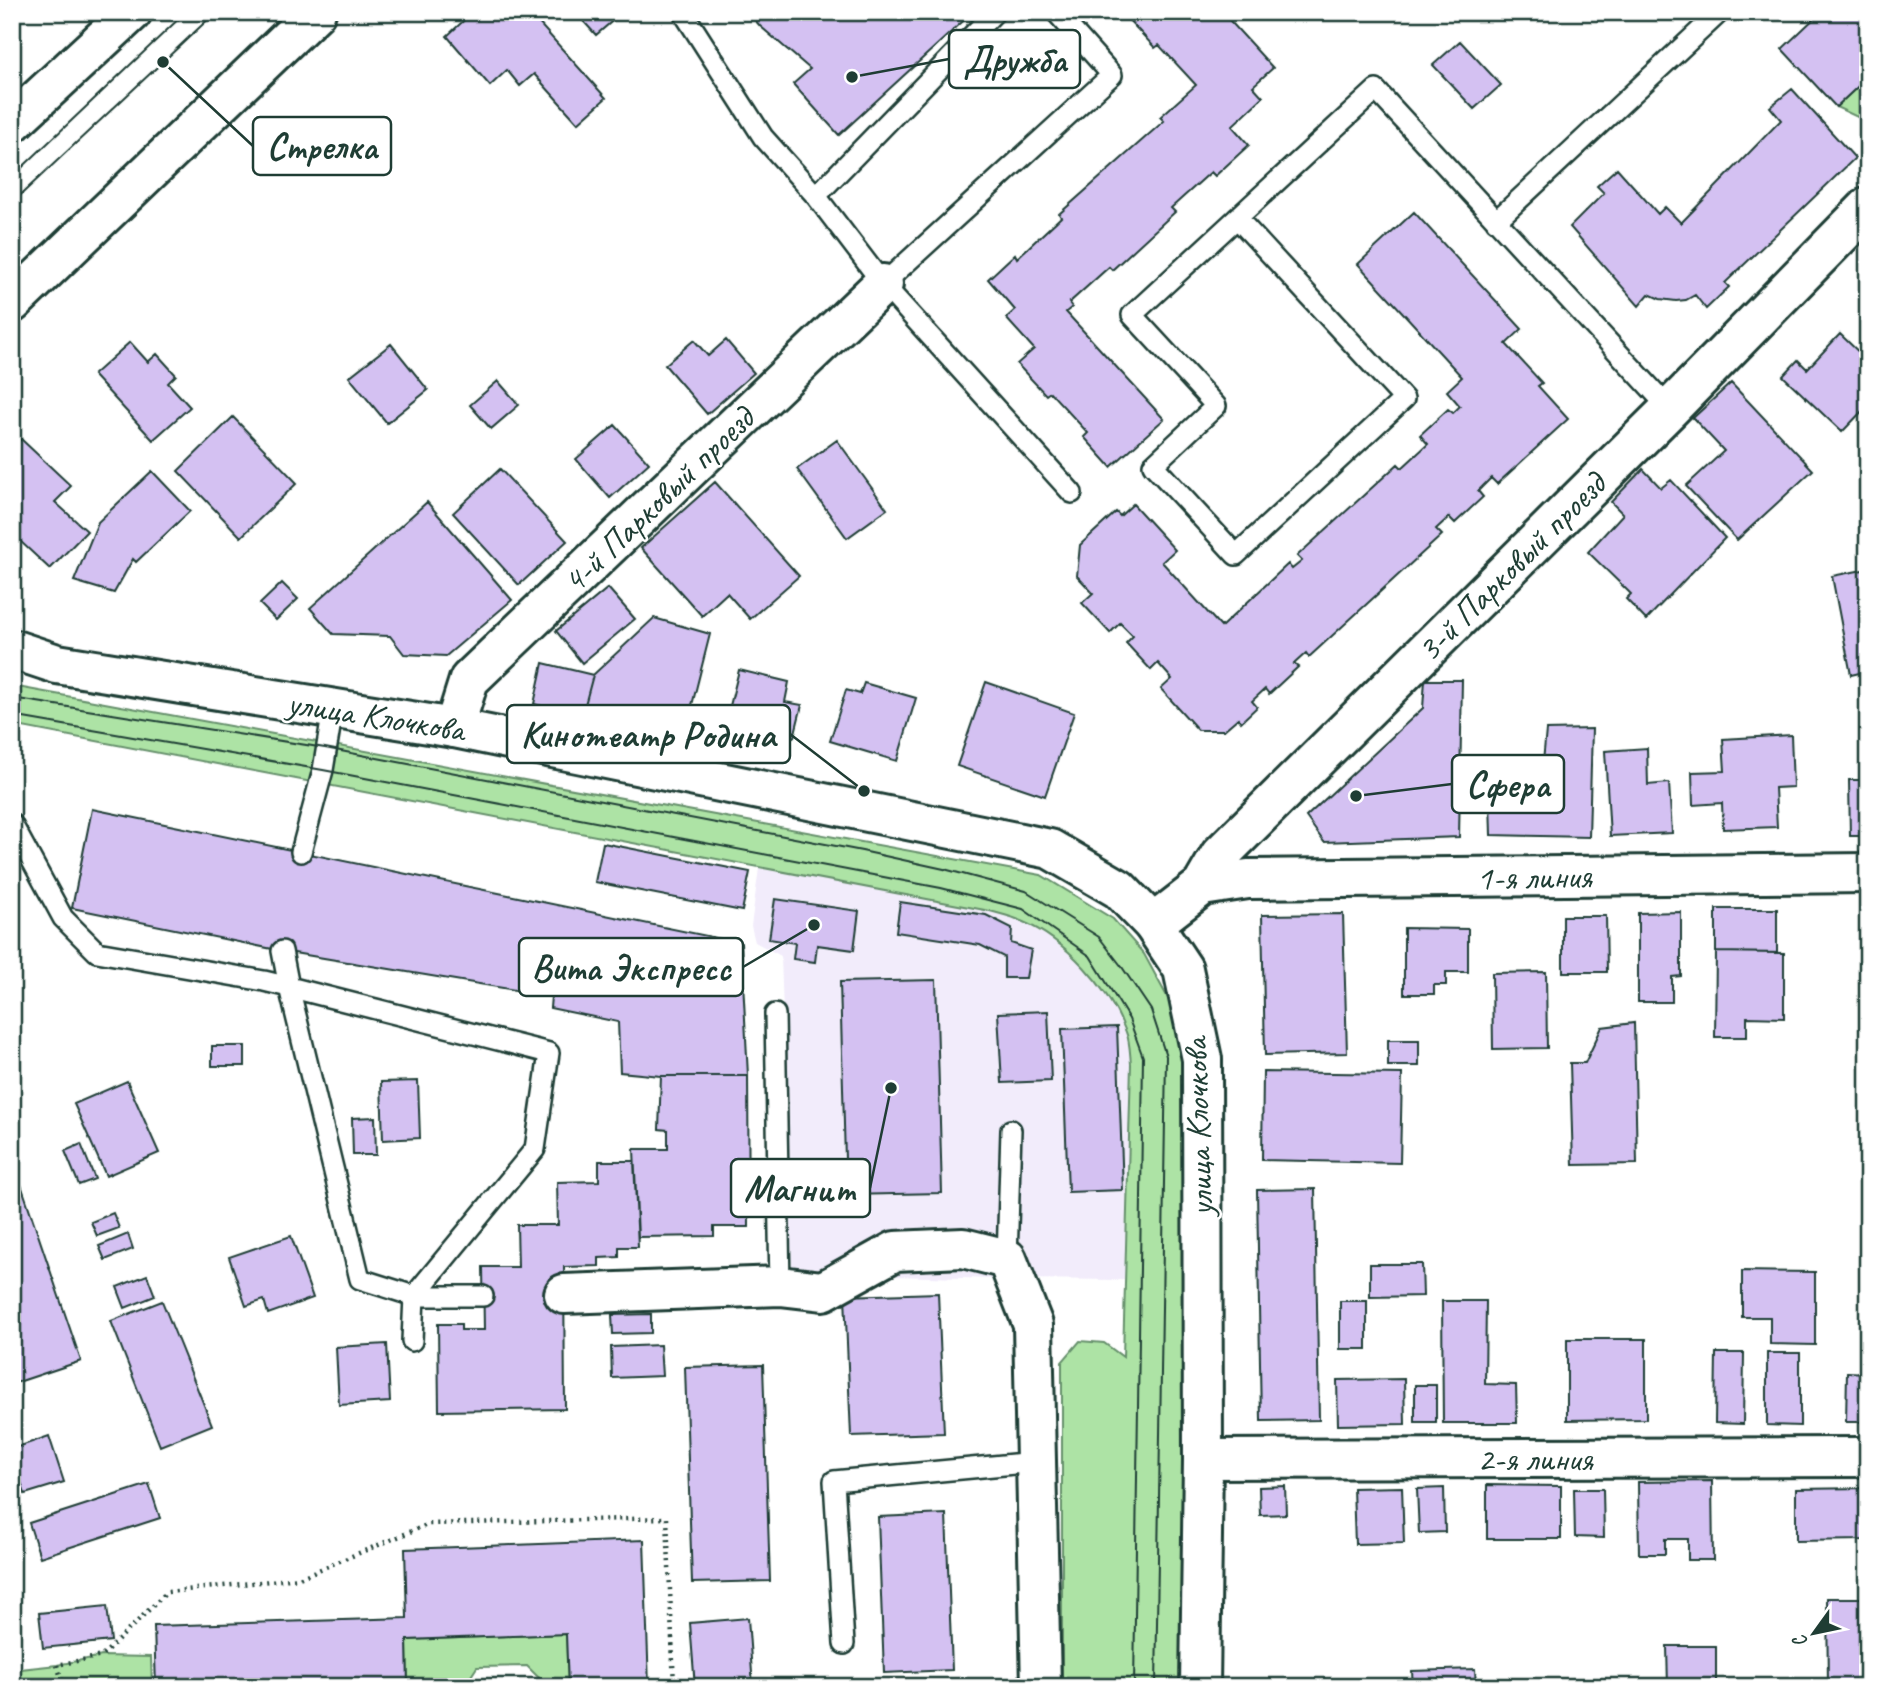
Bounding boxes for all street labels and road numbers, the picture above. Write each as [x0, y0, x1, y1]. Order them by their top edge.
street label: 4-й Парковый проезд [552, 394, 766, 603]
street label: 3-й Парковый проезд [1407, 460, 1618, 671]
street label: улица Клочкова [282, 680, 470, 753]
street label: 1-я линия [1476, 853, 1593, 901]
street label: улица Клочкова [1172, 1034, 1224, 1219]
street label: 2-я линия [1477, 1436, 1594, 1481]

